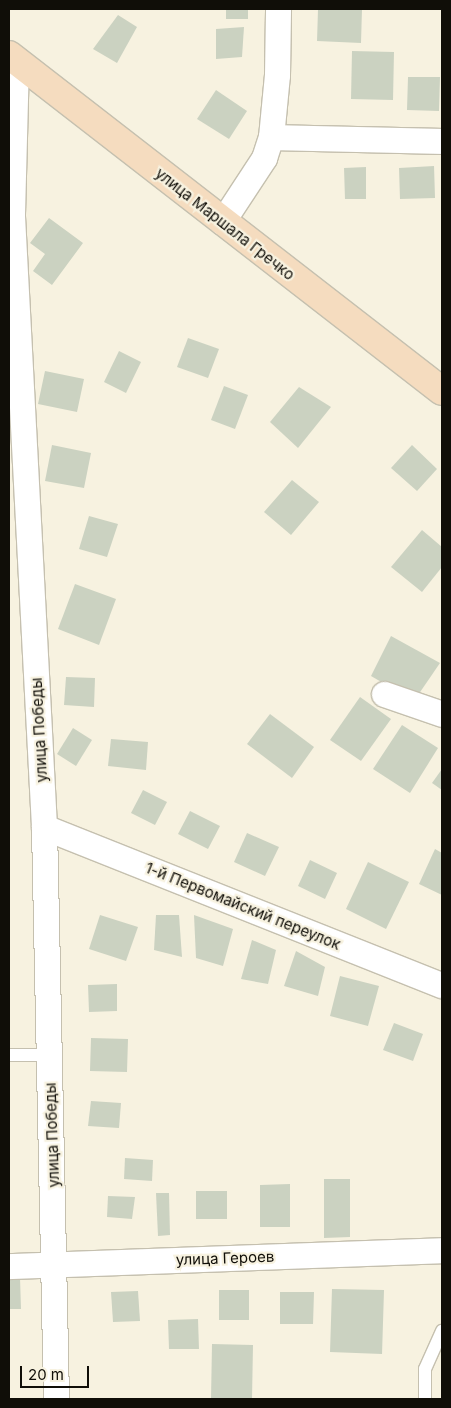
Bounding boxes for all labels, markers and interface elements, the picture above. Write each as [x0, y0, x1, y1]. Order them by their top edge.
street label: улица Маршала Гречко [152, 164, 298, 284]
street label: улица Победы [27, 677, 51, 783]
street label: 1-й Первомайский переулок [143, 859, 343, 953]
street label: улица Победы [41, 1082, 63, 1188]
street label: улица Героев [175, 1247, 275, 1269]
scale bar [22, 1356, 91, 1388]
text: 20 m [28, 1365, 64, 1384]

